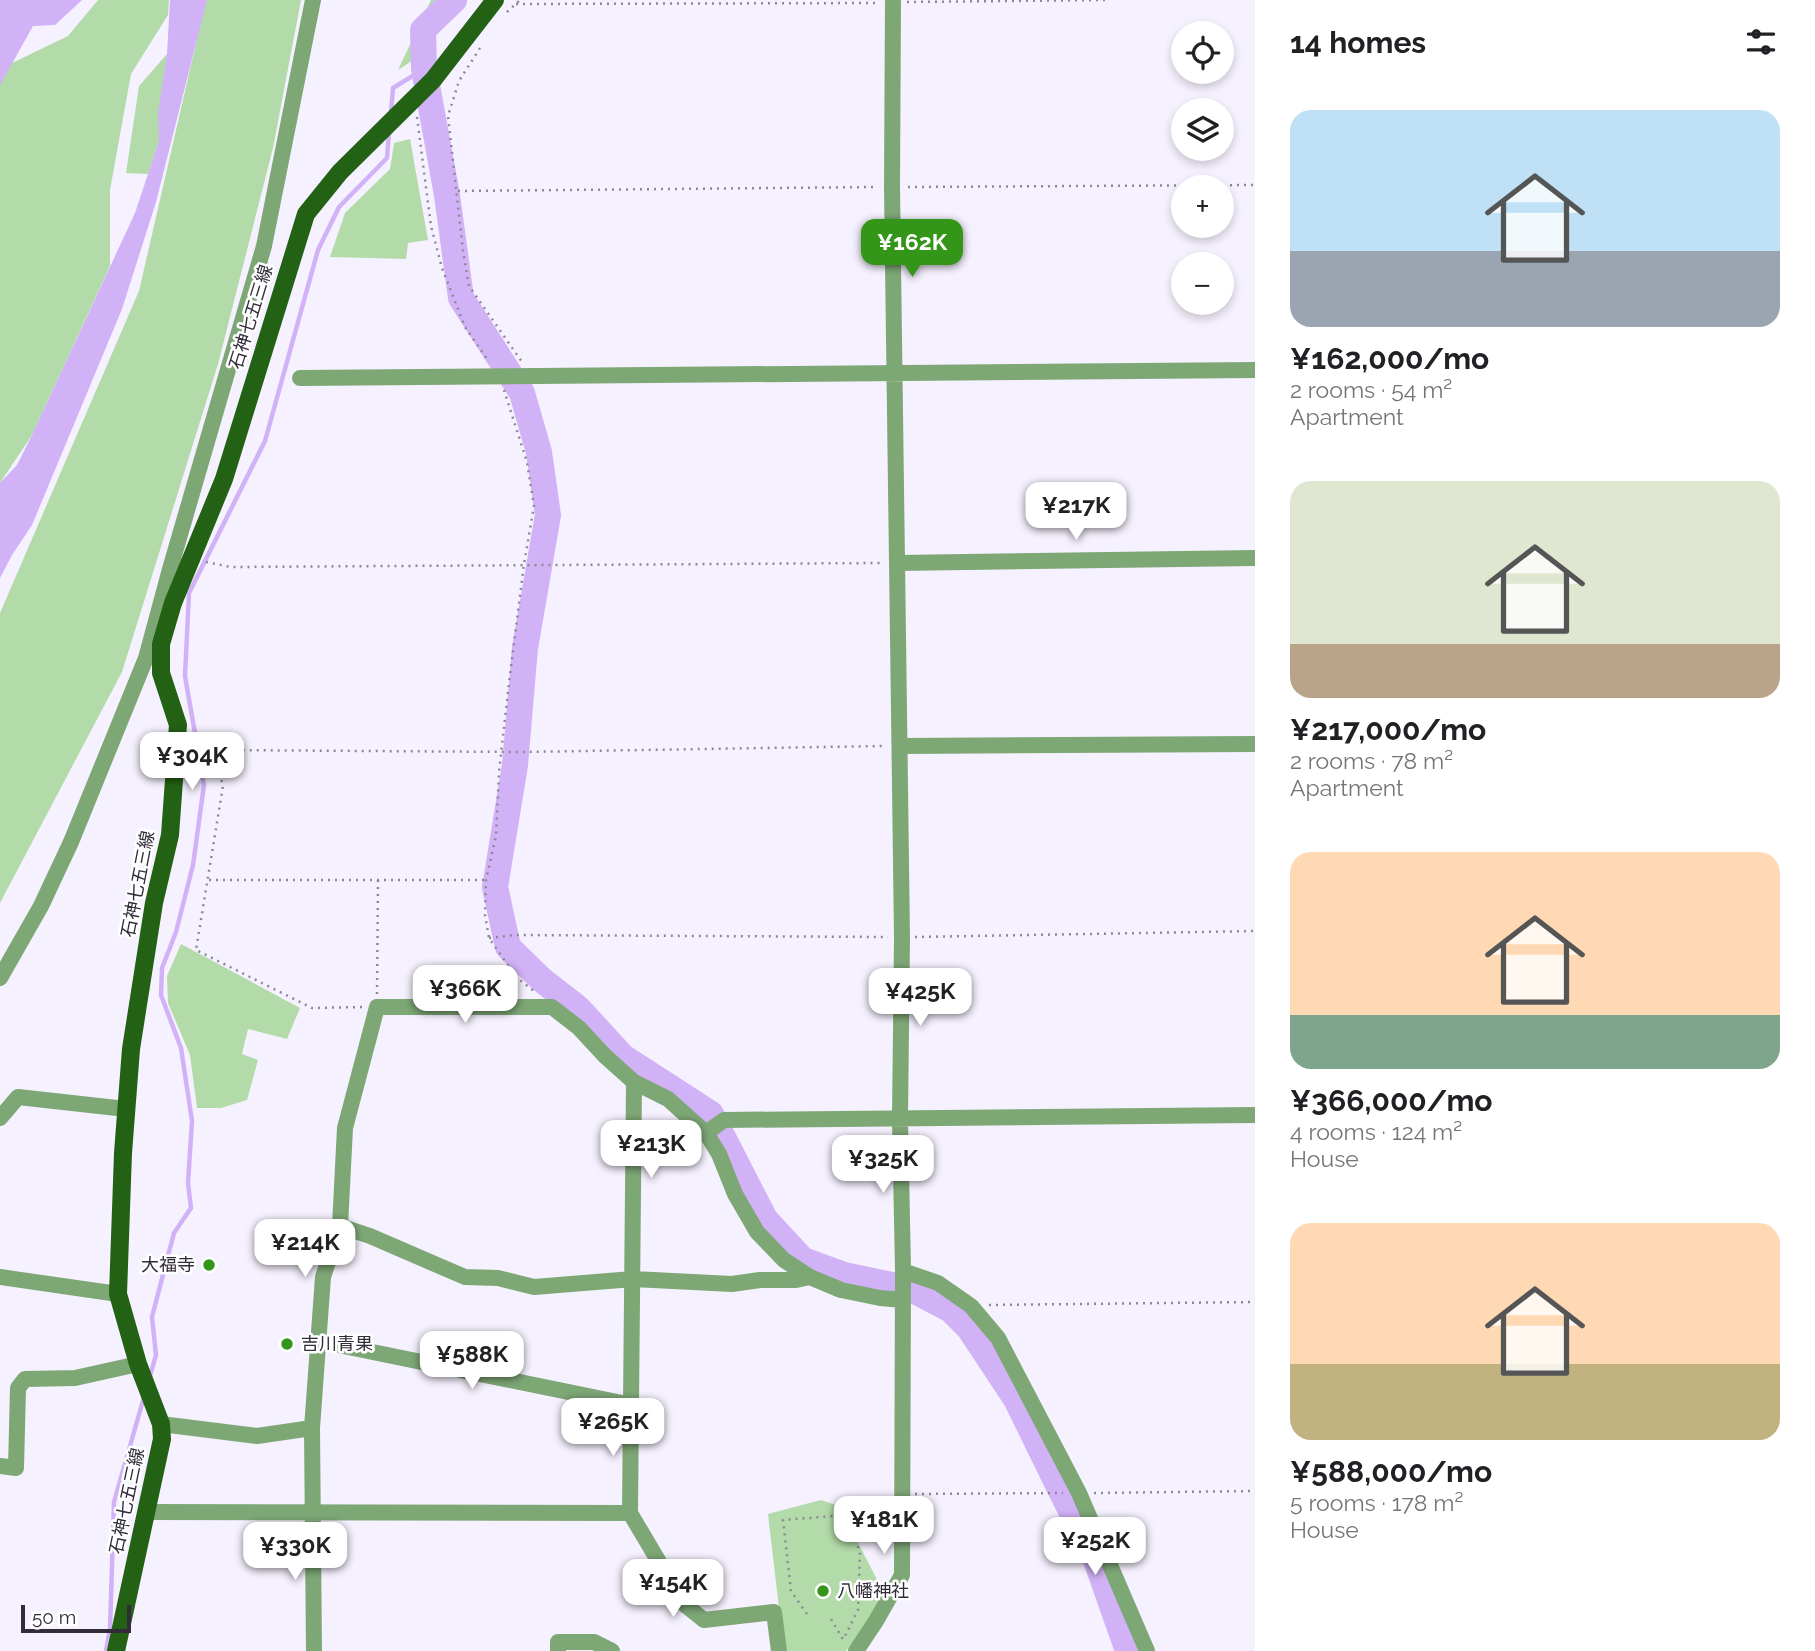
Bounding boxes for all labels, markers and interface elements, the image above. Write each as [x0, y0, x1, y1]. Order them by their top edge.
map controls [1171, 21, 1234, 315]
button: locate [1171, 21, 1234, 84]
icon: filters [1742, 23, 1780, 61]
text: 14 homes [1290, 25, 1426, 60]
button: layers [1171, 98, 1234, 161]
icon: home [1472, 155, 1598, 281]
button: + [1171, 175, 1234, 238]
pin: ¥162K [863, 219, 961, 279]
text: ¥162K [877, 228, 947, 255]
button: − [1171, 252, 1234, 315]
street label: 石神七五三線 [225, 262, 276, 372]
text: ¥162,000/mo [1290, 341, 1489, 376]
text: 2 rooms · 54 m² [1290, 376, 1452, 403]
text: Apartment [1290, 403, 1404, 430]
pin: ¥217K [1027, 482, 1125, 542]
text: ¥217K [1041, 491, 1111, 518]
icon: home [1472, 526, 1598, 652]
text: ¥217,000/mo [1290, 712, 1486, 747]
pin: ¥304K [143, 732, 241, 792]
text: ¥304K [156, 741, 228, 768]
text: 2 rooms · 78 m² [1290, 747, 1453, 774]
text: Apartment [1290, 774, 1404, 801]
street label: 石神七五三線 [117, 829, 158, 939]
icon: home [1472, 897, 1598, 1023]
pin: ¥366K [416, 965, 514, 1025]
pin: ¥425K [871, 968, 969, 1028]
text: ¥366K [429, 974, 501, 1001]
text: ¥425K [885, 977, 955, 1004]
text: ¥366,000/mo [1290, 1083, 1493, 1118]
text: 4 rooms · 124 m² [1290, 1118, 1462, 1145]
pin: ¥213K [602, 1120, 700, 1180]
text: ¥213K [617, 1129, 685, 1156]
pin: ¥325K [834, 1136, 932, 1195]
text: ¥325K [848, 1144, 918, 1171]
text: House [1290, 1145, 1359, 1172]
pin: ¥214K [256, 1220, 354, 1279]
text: ¥214K [270, 1228, 340, 1255]
place label: 大福寺 [141, 1254, 195, 1275]
marker: 大福寺 [201, 1257, 217, 1273]
icon: home [1472, 1268, 1598, 1394]
pin: ¥588K [423, 1332, 521, 1391]
place label: 吉川青果 [301, 1333, 373, 1354]
marker: 吉川青果 [279, 1336, 295, 1352]
text: ¥588K [436, 1340, 508, 1367]
pin: ¥265K [564, 1398, 662, 1458]
text: ¥265K [577, 1407, 649, 1434]
street label: 石神七五三線 [105, 1446, 148, 1556]
text: ¥588,000/mo [1290, 1454, 1492, 1489]
text: 5 rooms · 178 m² [1290, 1489, 1463, 1516]
pin: ¥181K [835, 1496, 933, 1556]
text: ¥181K [850, 1505, 918, 1532]
text: House [1290, 1516, 1359, 1543]
pin: ¥252K [1046, 1518, 1144, 1577]
pin: ¥330K [246, 1522, 344, 1582]
text: ¥252K [1060, 1526, 1130, 1553]
text: ¥330K [259, 1531, 331, 1558]
pin: ¥154K [624, 1560, 722, 1619]
text: ¥154K [638, 1568, 708, 1595]
place label: 八幡神社 [837, 1580, 909, 1601]
marker: 八幡神社 [815, 1583, 831, 1599]
scale bar [21, 1602, 131, 1634]
text: 50 m [32, 1606, 76, 1628]

